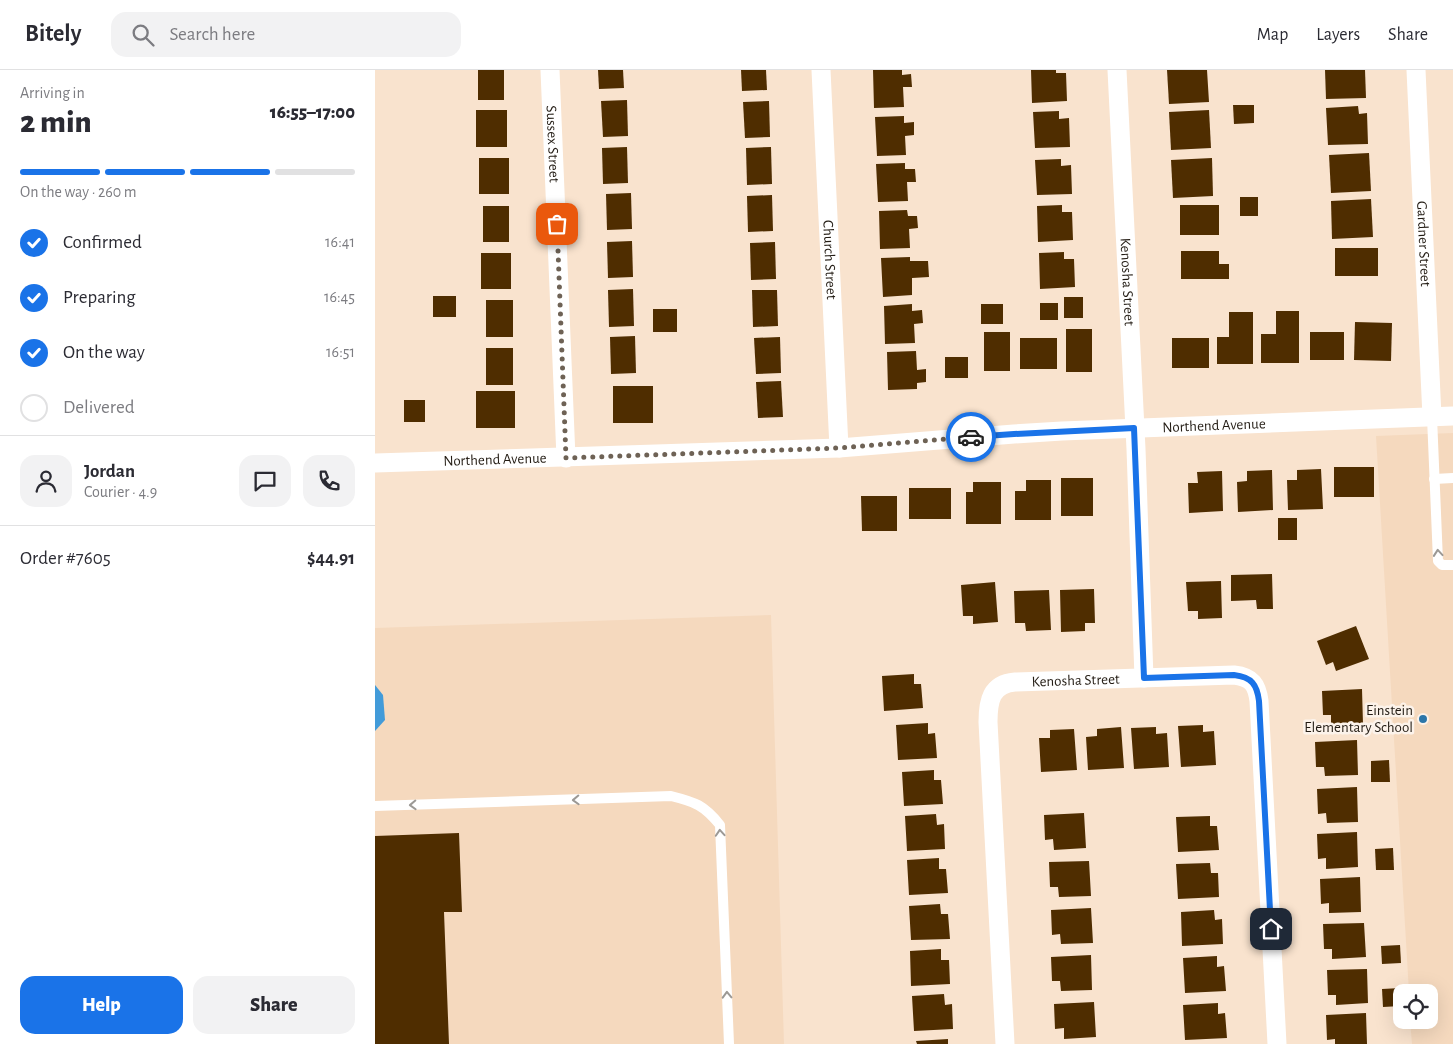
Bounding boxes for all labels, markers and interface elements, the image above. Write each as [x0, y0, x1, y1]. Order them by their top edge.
search box [111, 12, 461, 57]
icon: search [129, 21, 157, 49]
text: Bitely [25, 22, 81, 46]
text: Search here [169, 25, 255, 44]
text: Map [1257, 26, 1288, 44]
text: Layers [1316, 26, 1360, 44]
text: Share [1388, 26, 1428, 44]
text: Arriving in [20, 85, 85, 101]
text: 16:55–17:00 [270, 103, 355, 122]
street label: Sussex Street [544, 105, 562, 183]
text: 2 min [20, 106, 92, 138]
text: On the way · 260 m [20, 184, 137, 200]
street label: Gardner Street [1415, 201, 1433, 287]
pin [536, 203, 578, 245]
icon: bag [543, 210, 571, 238]
street label: Church Street [821, 220, 839, 300]
icon: check [20, 229, 48, 257]
text: Confirmed [63, 233, 142, 252]
text: 16:41 [325, 234, 355, 250]
street label: Kenosha Street [1118, 237, 1137, 326]
icon: check [20, 284, 48, 312]
text: Preparing [63, 288, 136, 307]
text: 16:45 [324, 289, 355, 305]
icon: check [20, 339, 48, 367]
text: On the way [63, 343, 145, 362]
text: 16:51 [326, 344, 355, 360]
text: Delivered [63, 398, 135, 417]
courier [946, 412, 996, 462]
street label: Northend Avenue [1162, 416, 1266, 435]
icon: car [957, 423, 985, 451]
street label: Northend Avenue [443, 450, 547, 468]
button: person [20, 455, 72, 507]
button: chat [239, 455, 291, 507]
button: phone [303, 455, 355, 507]
text: Jordan [84, 462, 135, 481]
text: Courier · 4.9 [84, 484, 157, 500]
text: Order #7605 [20, 549, 111, 568]
text: $44.91 [307, 549, 355, 568]
one-way arrow [1433, 549, 1444, 557]
street label: Kenosha Street [1031, 671, 1120, 689]
place label: Einstein Elementary School [1304, 703, 1413, 735]
marker: Einstein Elementary School [1417, 713, 1429, 725]
one-way arrow [571, 794, 579, 805]
one-way arrow [409, 800, 416, 810]
one-way arrow [715, 829, 726, 837]
pin [1250, 908, 1292, 950]
icon: home [1257, 915, 1285, 943]
button: Help [20, 976, 183, 1034]
button: Share [193, 976, 355, 1034]
map controls [1393, 984, 1438, 1029]
button: locate [1393, 984, 1438, 1029]
one-way arrow [722, 991, 732, 999]

